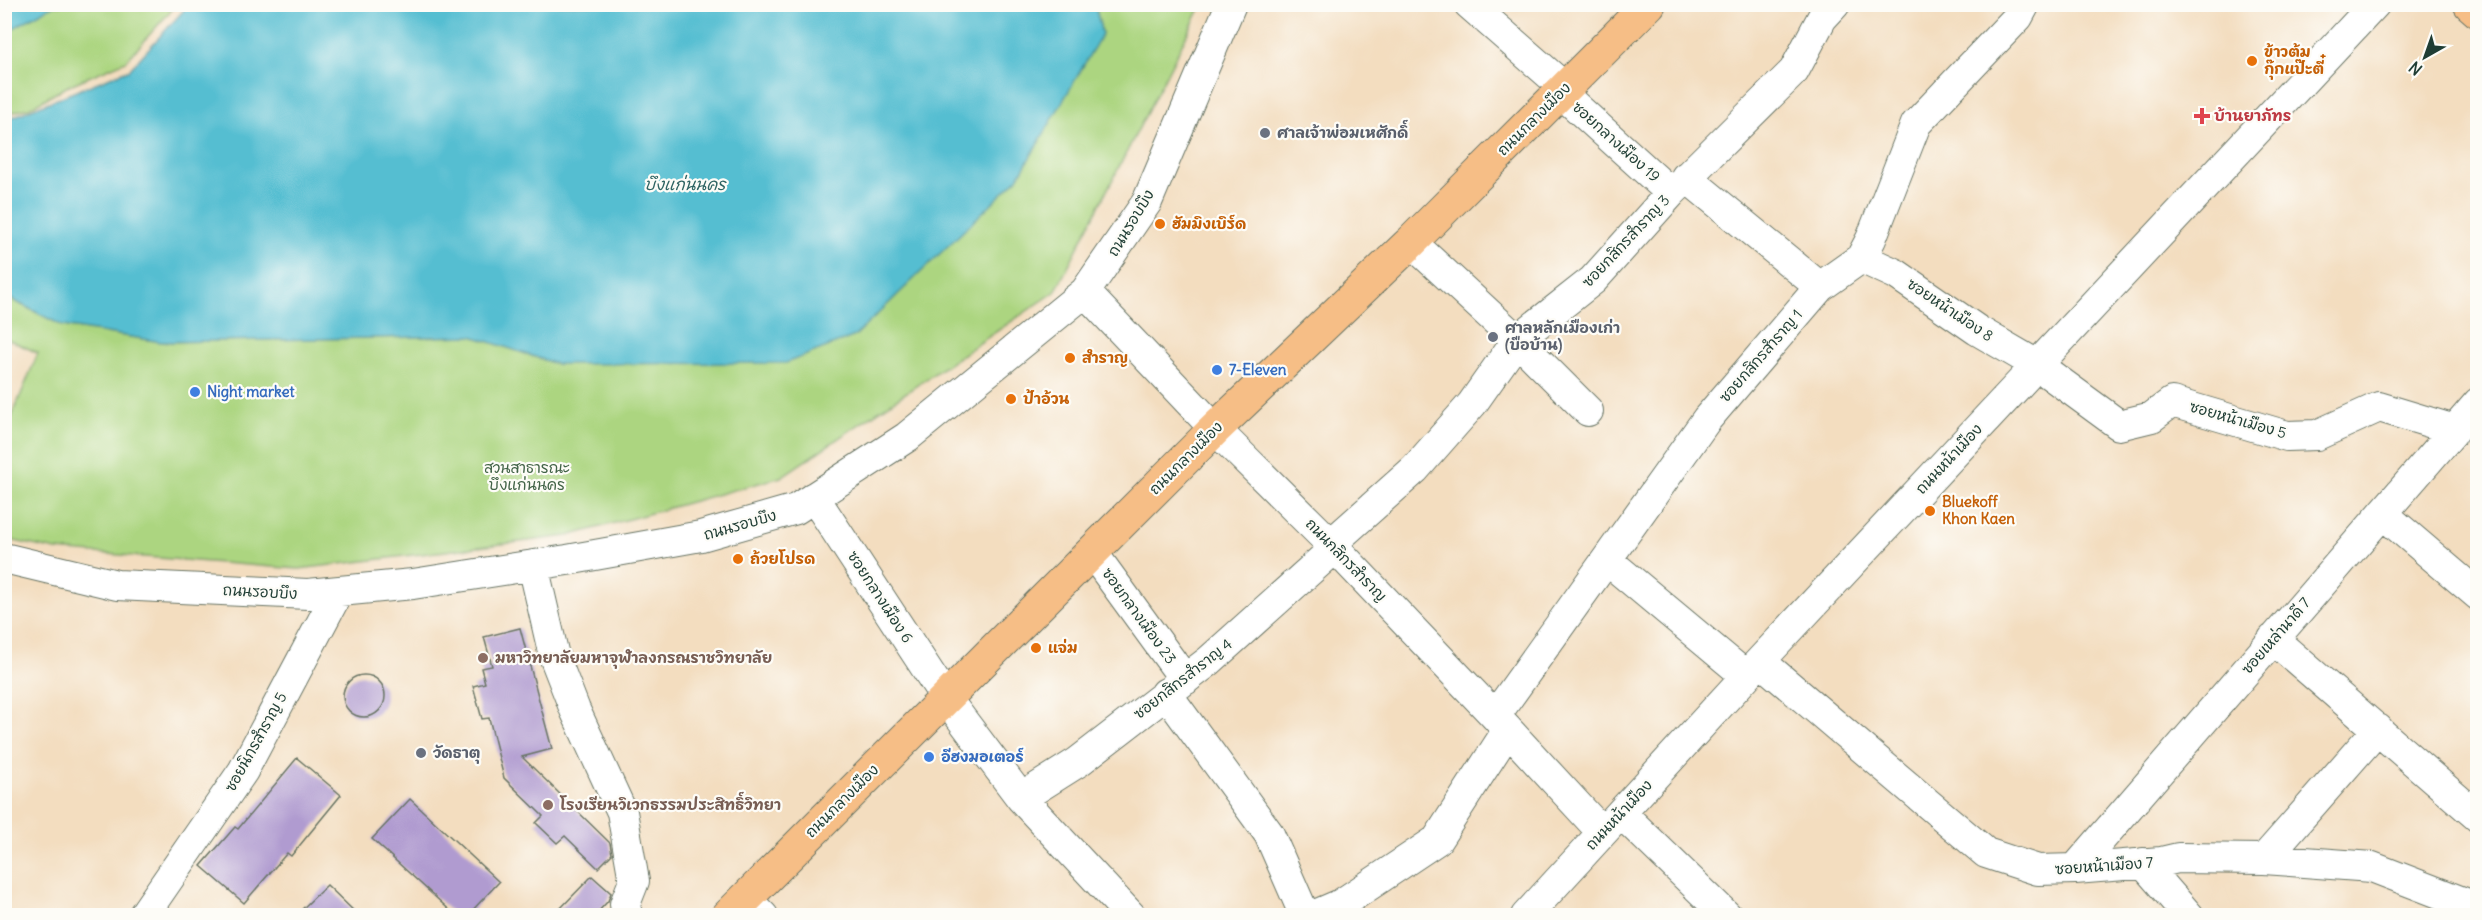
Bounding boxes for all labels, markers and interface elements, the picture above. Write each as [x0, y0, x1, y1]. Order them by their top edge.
north arrow [2395, 27, 2455, 87]
place label: ข้าวต้ม กุ๊กแป๊ะตี๋ [2264, 42, 2326, 80]
marker: ข้าวต้ม กุ๊กแป๊ะตี๋ [2245, 54, 2259, 68]
text: N [2405, 57, 2426, 80]
street label: ถนนกลางเมือง [1493, 78, 1574, 159]
street label: ซอยกลางเมือง 19 [1568, 97, 1664, 186]
place label: บ้านยาภัทร [2214, 106, 2291, 125]
marker: บ้านยาภัทร [2195, 109, 2209, 123]
place label: ศาลเจ้าพ่อมเหศักดิ์ [1277, 119, 1409, 142]
marker: ศาลเจ้าพ่อมเหศักดิ์ [1258, 126, 1272, 140]
water label: บึงแก่นนคร [645, 174, 727, 194]
street label: ถนนรอบบึง [1103, 186, 1158, 260]
street label: ซอยกสิกรสำราญ 3 [1578, 190, 1673, 291]
place label: ฮัมมิงเบิร์ด [1172, 214, 1246, 233]
marker: ฮัมมิงเบิร์ด [1153, 217, 1167, 231]
street label: ซอยหน้าเมือง 8 [1904, 274, 1997, 345]
street label: ซอยกสิกรสำราญ 1 [1715, 305, 1806, 406]
place label: ศาลหลักเมืองเก่า (บือบ้าน) [1505, 318, 1620, 355]
marker: ศาลหลักเมืองเก่า (บือบ้าน) [1486, 330, 1500, 344]
place label: สำราญ [1082, 348, 1128, 367]
marker: สำราญ [1063, 351, 1077, 365]
place label: 7-Eleven [1229, 360, 1287, 379]
marker: 7-Eleven [1210, 363, 1224, 377]
place label: Night market [207, 382, 296, 402]
marker: Night market [188, 385, 202, 399]
place label: ป้าอ้วน [1023, 388, 1070, 408]
marker: ป้าอ้วน [1004, 392, 1018, 406]
street label: ซอยหน้าเมือง 5 [2187, 397, 2289, 442]
street label: ถนนกลางเมือง [1145, 417, 1226, 498]
street label: ถนนหน้าเมือง [1911, 420, 1986, 498]
park label: สวนสาธารณะ บึงแก่นนคร [484, 458, 570, 494]
place label: Bluekoff Khon Kaen [1942, 492, 2015, 528]
marker: Bluekoff Khon Kaen [1923, 504, 1937, 518]
street label: ถนนรอบบึง [701, 505, 778, 544]
street label: ถนนกสิกรสำราญ [1302, 514, 1391, 605]
street label: ซอยกลางเมือง 6 [844, 547, 917, 646]
place label: ถ้วยโปรด [750, 549, 815, 568]
marker: ถ้วยโปรด [731, 552, 745, 566]
street label: ซอยกลางเมือง 23 [1098, 564, 1181, 667]
street label: ถนนรอบบึง [222, 580, 298, 603]
street label: ซอยเหล่านาดี 7 [2237, 593, 2314, 678]
street label: ซอยกสิกรสำราญ 4 [1130, 634, 1236, 723]
place label: แจ่ม [1048, 638, 1078, 657]
marker: แจ่ม [1029, 641, 1043, 655]
place label: มหาวิทยาลัยมหาจุฬาลงกรณราชวิทยาลัย [495, 648, 772, 669]
marker: มหาวิทยาลัยมหาจุฬาลงกรณราชวิทยาลัย [476, 651, 490, 665]
street label: ซอยนิกรสำราญ 5 [220, 689, 291, 795]
place label: วัดธาตุ [433, 743, 480, 764]
marker: วัดธาตุ [414, 746, 428, 760]
place label: อีฮงมอเตอร์ [941, 747, 1024, 766]
marker: อีฮงมอเตอร์ [922, 750, 936, 764]
street label: ถนนกลางเมือง [801, 760, 882, 841]
street label: ถนนหน้าเมือง [1581, 776, 1656, 854]
place label: โรงเรียนวิเวกธรรมประสิทธิ์วิทยา [559, 791, 781, 814]
marker: โรงเรียนวิเวกธรรมประสิทธิ์วิทยา [541, 798, 555, 812]
street label: ซอยหน้าเมือง 7 [2054, 853, 2154, 878]

